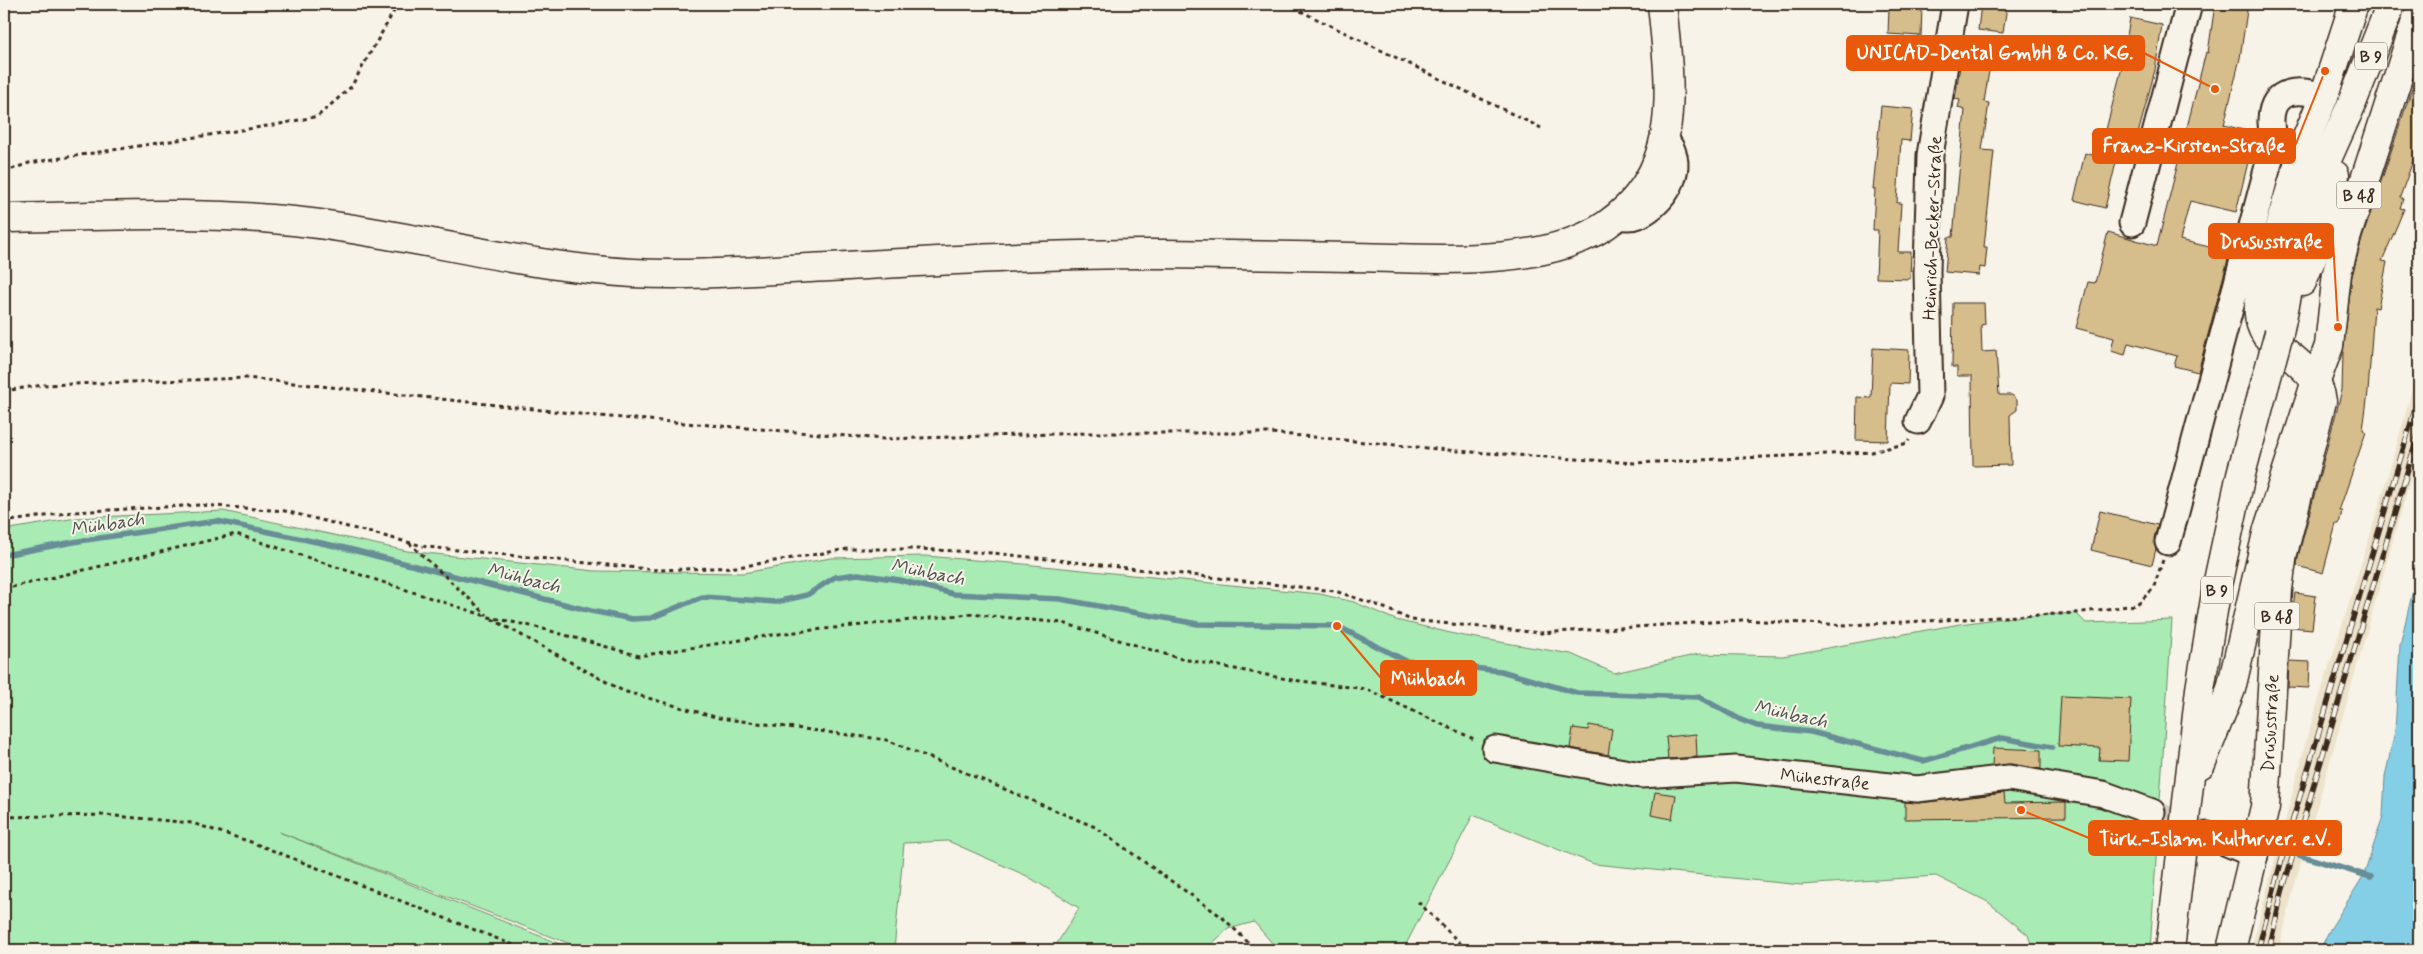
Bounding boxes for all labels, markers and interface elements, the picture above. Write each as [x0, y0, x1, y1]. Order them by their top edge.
callout: UNICAD-Dental GmbH & Co. KG. [1847, 36, 2144, 70]
text: UNICAD-Dental GmbH & Co. KG. [1857, 41, 2133, 66]
road number: B 9 [2355, 42, 2387, 70]
callout: Franz-Kirsten-Straße [2093, 129, 2295, 163]
text: Franz-Kirsten-Straße [2103, 134, 2286, 159]
street label: Heinrich-Becker-Straße [1918, 135, 1948, 321]
road number: B 48 [2336, 182, 2382, 208]
callout: Drususstraße [2209, 224, 2333, 258]
text: Drususstraße [2219, 230, 2323, 255]
water label: Mühbach [68, 506, 146, 543]
water label: Mühbach [889, 553, 967, 592]
water label: Mühbach [484, 557, 563, 600]
road number: B 9 [2201, 576, 2233, 604]
road number: B 48 [2254, 602, 2300, 630]
callout: Mühbach [1381, 661, 1476, 695]
text: Mühbach [1391, 667, 1466, 692]
street label: Drususstraße [2256, 673, 2286, 773]
water label: Mühbach [1752, 694, 1830, 735]
street label: Mühestraße [1779, 763, 1871, 797]
callout: Türk.-Islam. Kulturver. e.V. [2089, 821, 2341, 855]
text: Türk.-Islam. Kulturver. e.V. [2099, 827, 2331, 852]

